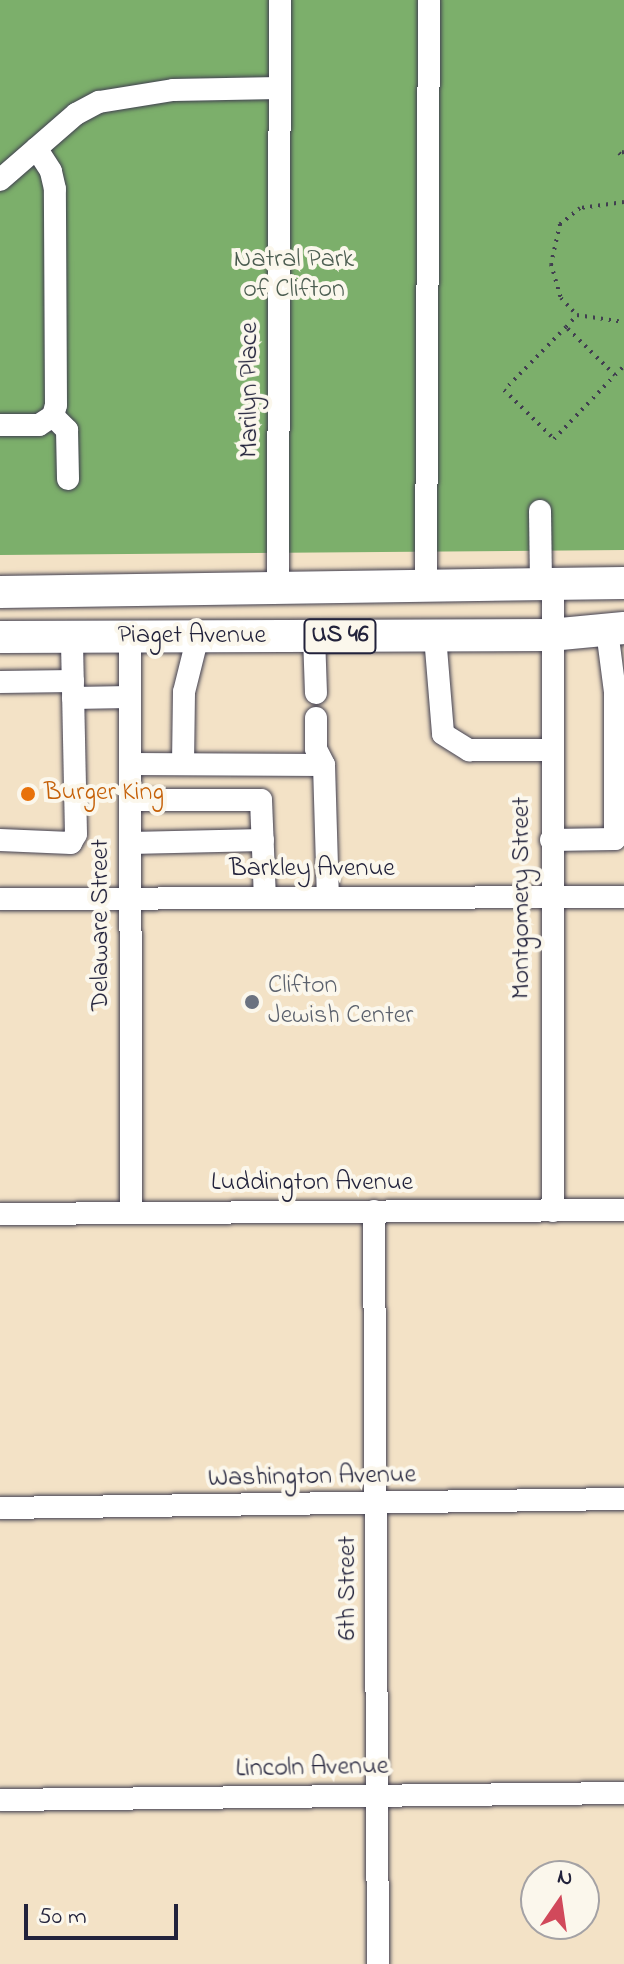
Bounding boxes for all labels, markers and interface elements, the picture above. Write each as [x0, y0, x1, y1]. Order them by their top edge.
park label: Natral Park of Clifton [234, 245, 354, 306]
street label: Marilyn Place [235, 322, 267, 458]
road number: US 46 [302, 616, 378, 656]
street label: Piaget Avenue [118, 621, 266, 653]
place label: Burger King [44, 778, 164, 810]
marker: Burger King [19, 785, 37, 803]
street label: Montgomery Street [507, 797, 539, 999]
street label: Delaware Street [86, 839, 118, 1011]
street label: Barkley Avenue [229, 854, 395, 886]
place label: Clifton Jewish Center [268, 971, 413, 1032]
marker: Clifton Jewish Center [243, 993, 261, 1011]
street label: Luddington Avenue [211, 1168, 413, 1200]
street label: Washington Avenue [208, 1461, 416, 1495]
street label: 6th Street [333, 1536, 365, 1640]
street label: Lincoln Avenue [235, 1752, 389, 1786]
north arrow [520, 1860, 600, 1940]
text: N [554, 1861, 576, 1896]
scale bar [28, 1888, 182, 1938]
text: 50 m [38, 1900, 87, 1935]

